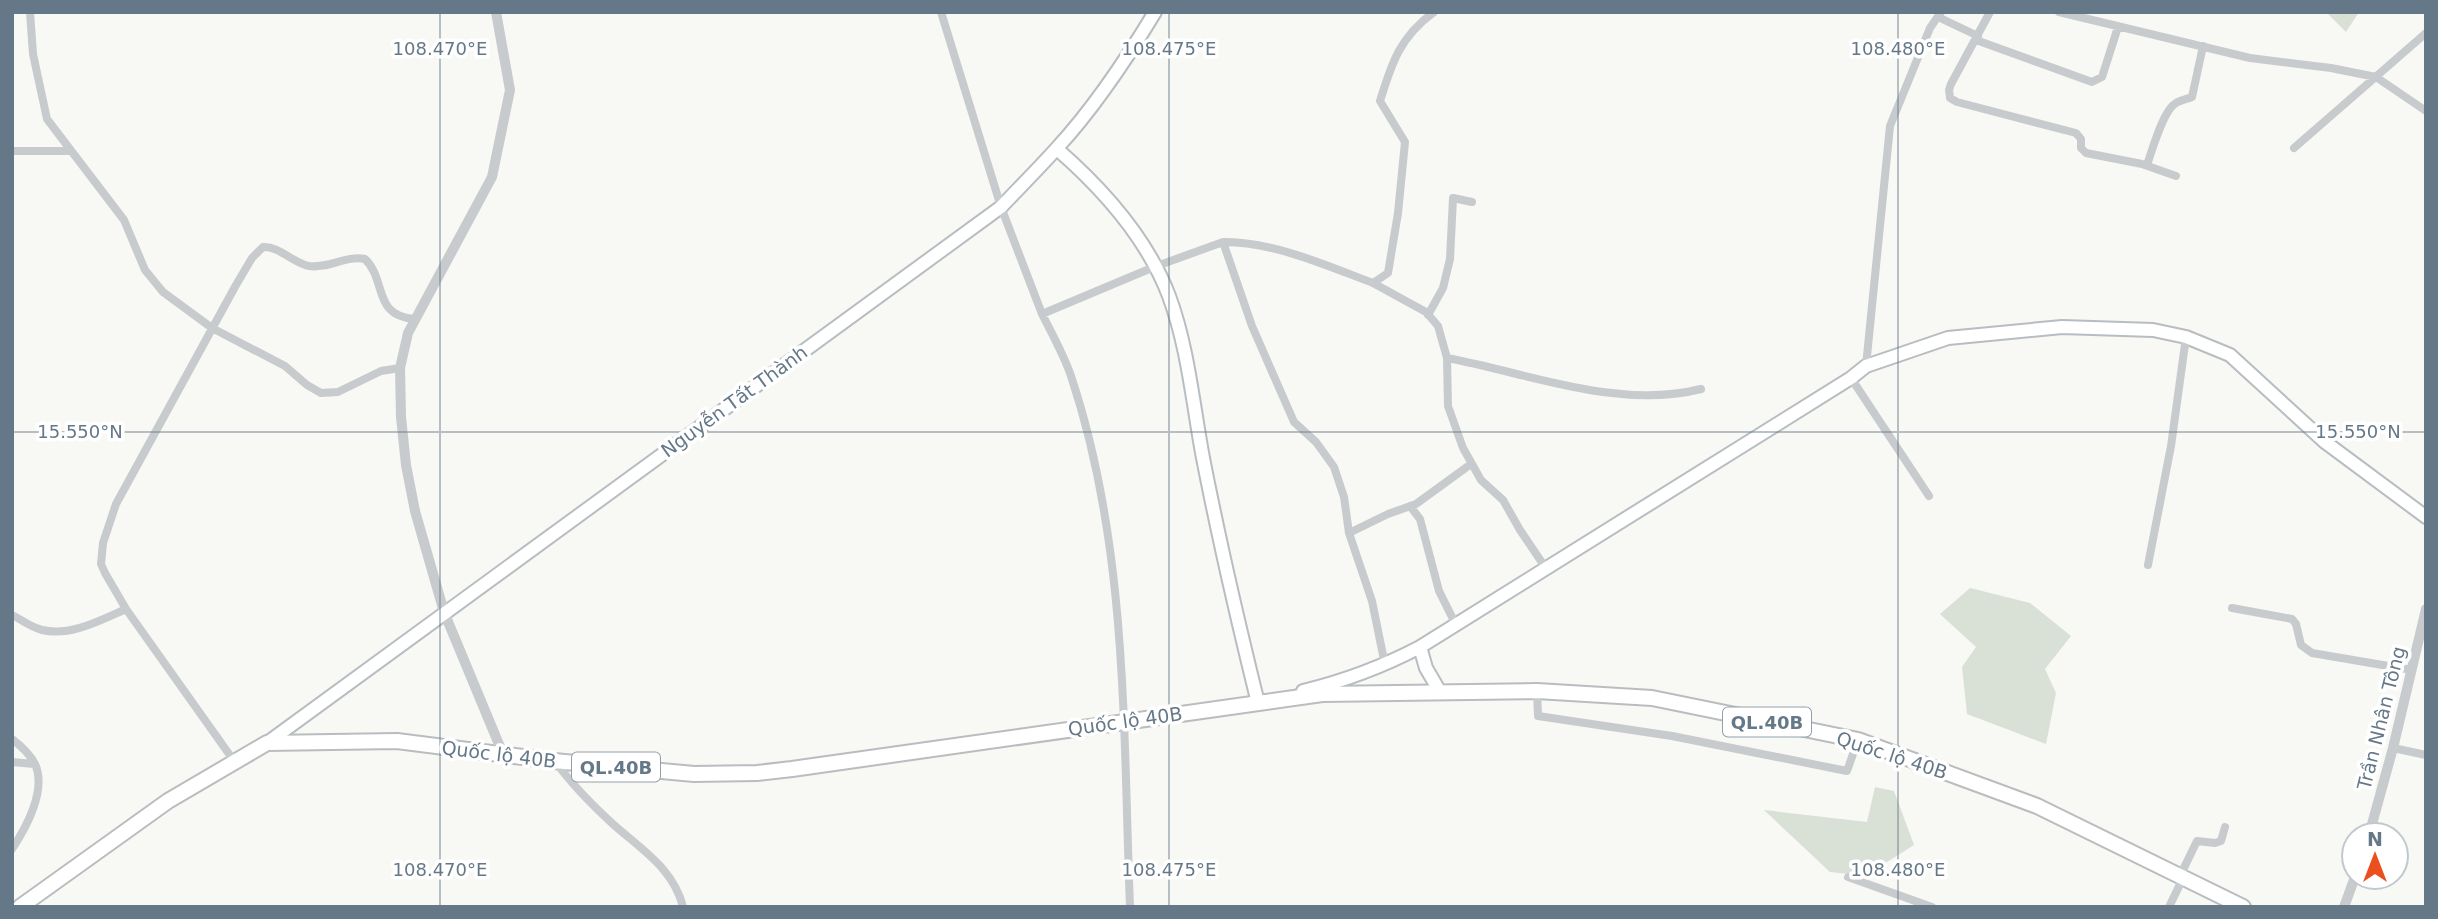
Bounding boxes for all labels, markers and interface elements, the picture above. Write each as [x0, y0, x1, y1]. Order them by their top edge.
text: 108.470°E [393, 38, 487, 59]
text: 108.475°E [1122, 38, 1216, 59]
text: 108.480°E [1851, 38, 1945, 59]
street label: Nguyễn Tất Thành [657, 341, 811, 461]
text: 15.550°N [37, 421, 123, 442]
text: 15.550°N [2315, 421, 2401, 442]
street label: Trần Nhân Tông [2352, 644, 2409, 793]
street label: Quốc lộ 40B [1066, 702, 1184, 740]
road number: QL.40B [1723, 708, 1811, 736]
street label: Quốc lộ 40B [1834, 727, 1950, 783]
street label: Quốc lộ 40B [440, 736, 558, 772]
road number: QL.40B [572, 752, 660, 782]
north arrow [2340, 821, 2410, 891]
text: N [2367, 828, 2383, 850]
text: 108.470°E [393, 859, 487, 880]
text: 108.475°E [1122, 859, 1216, 880]
text: 108.480°E [1851, 859, 1945, 880]

